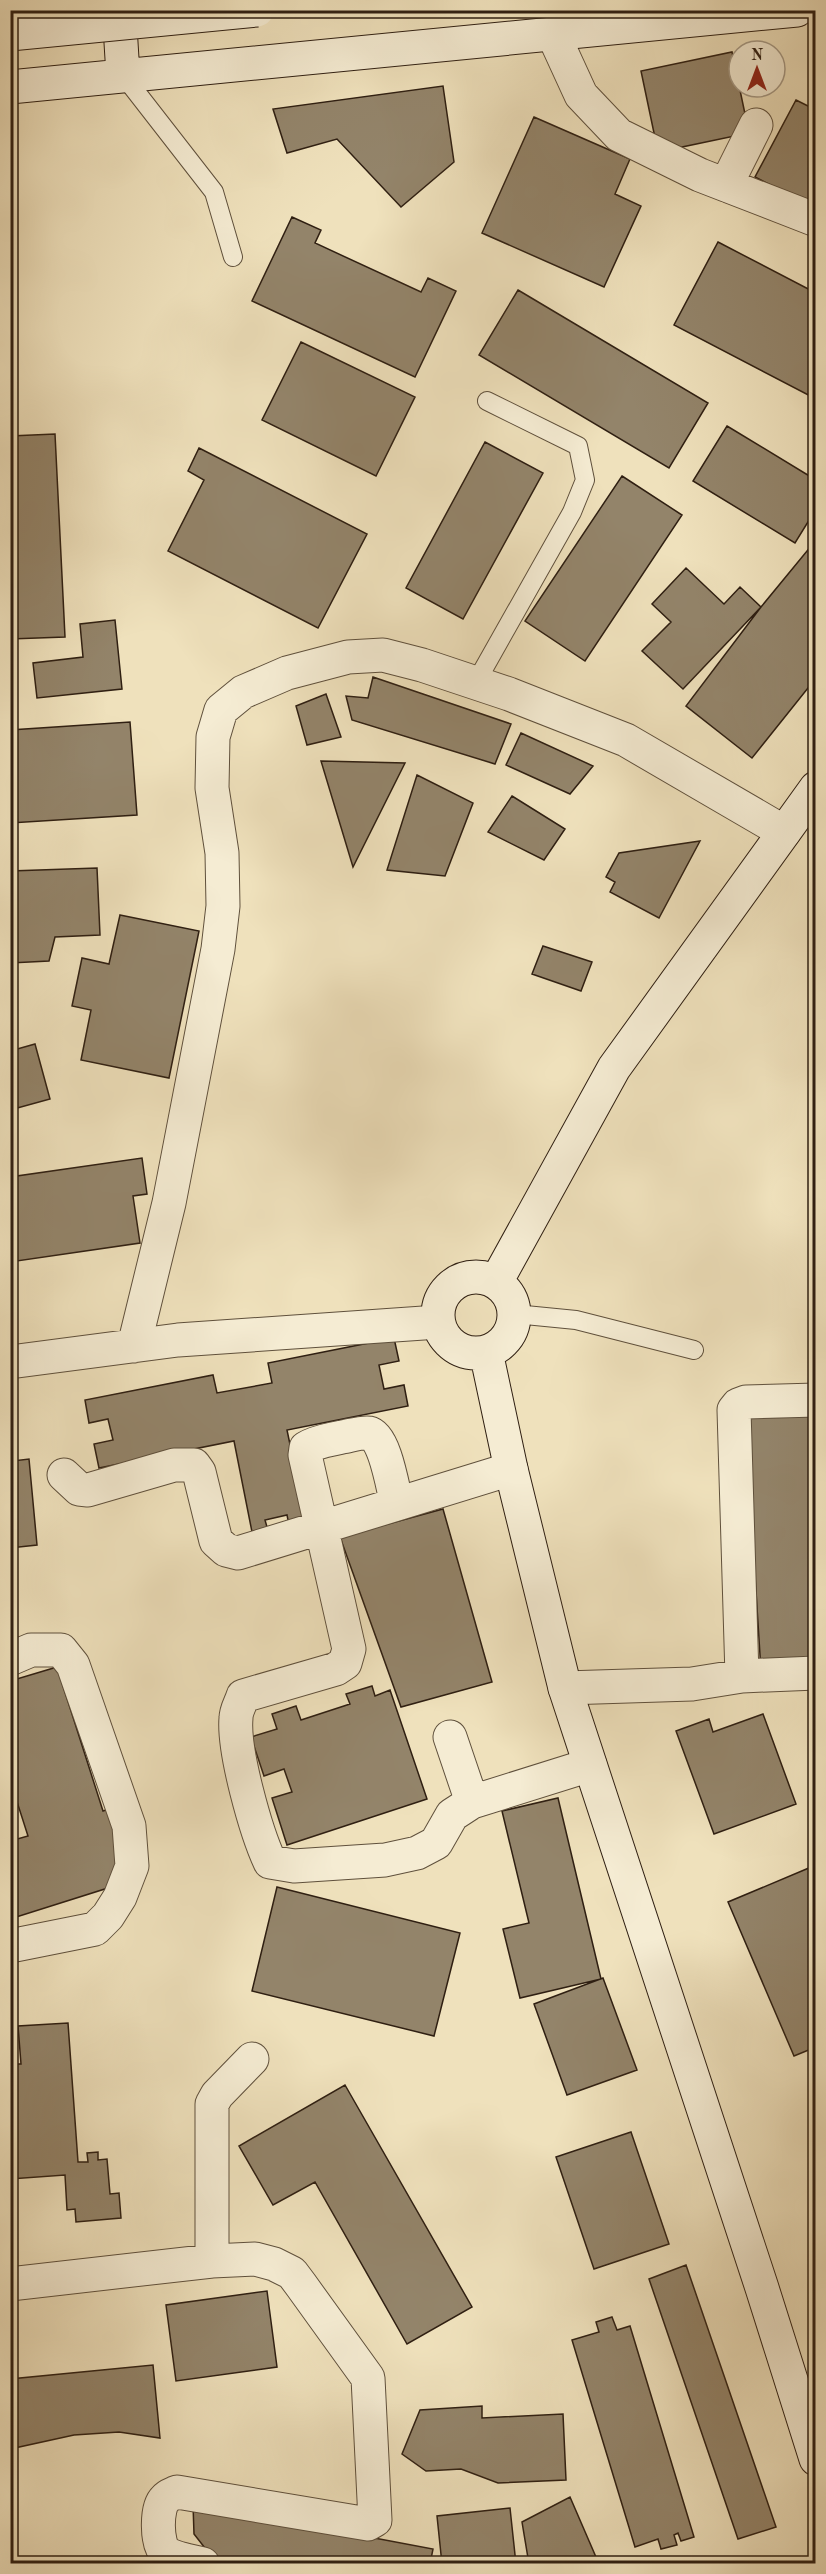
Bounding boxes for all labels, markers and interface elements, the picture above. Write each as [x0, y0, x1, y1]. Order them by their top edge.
north arrow [727, 39, 787, 99]
text: N [751, 48, 764, 64]

